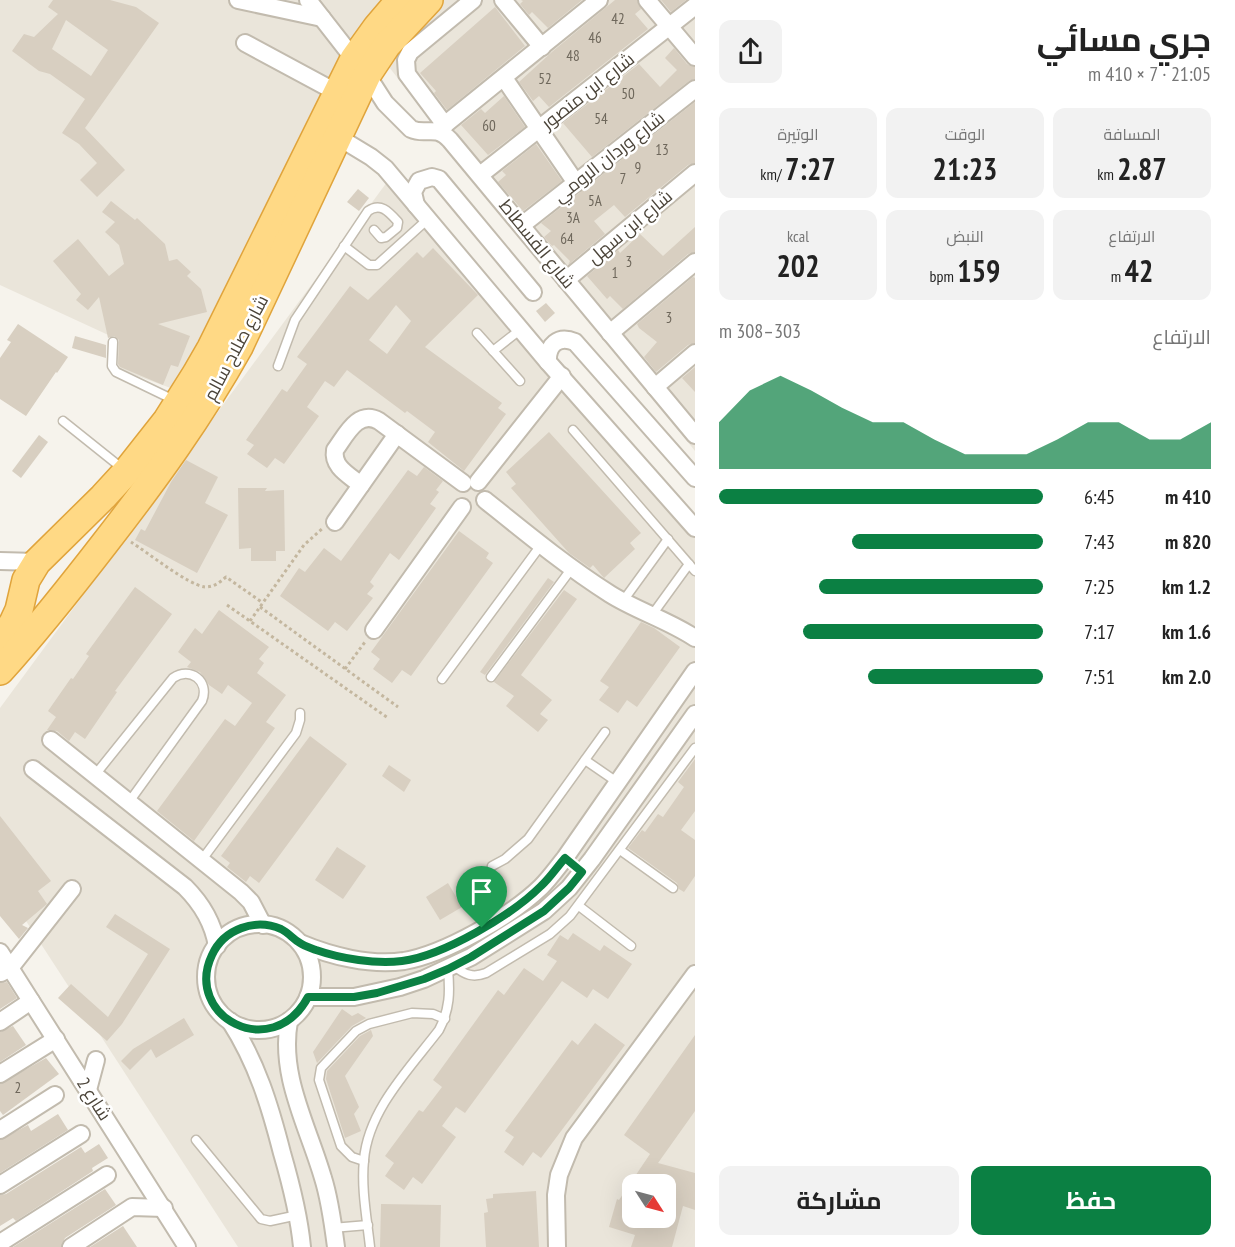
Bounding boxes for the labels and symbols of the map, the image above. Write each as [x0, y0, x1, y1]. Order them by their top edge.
house number: 42 [611, 9, 625, 28]
house number: 46 [588, 28, 602, 47]
house number: 48 [566, 46, 580, 65]
street label: شارع ابن منصور [536, 47, 640, 136]
house number: 52 [538, 69, 552, 88]
house number: 50 [621, 84, 635, 103]
street label: شارع وردان الرومي [548, 106, 671, 210]
house number: 54 [594, 109, 608, 128]
house number: 60 [482, 116, 496, 135]
house number: 13 [655, 140, 669, 159]
house number: 9 [635, 158, 641, 177]
house number: 7 [620, 169, 626, 188]
street label: شارع ابن سهل [582, 184, 678, 270]
house number: 5A [588, 191, 603, 210]
street label: شارع الفسطاط [494, 194, 580, 294]
house number: 3A [566, 208, 581, 227]
house number: 64 [560, 229, 574, 248]
house number: 3 [626, 252, 632, 271]
house number: 1 [612, 263, 618, 282]
street label: شارع صلاح سالم [198, 291, 274, 405]
house number: 3 [666, 308, 672, 327]
pin [456, 866, 507, 928]
street label: شارع 2 [71, 1073, 117, 1125]
house number: 2 [15, 1078, 21, 1097]
north arrow [622, 1174, 676, 1228]

